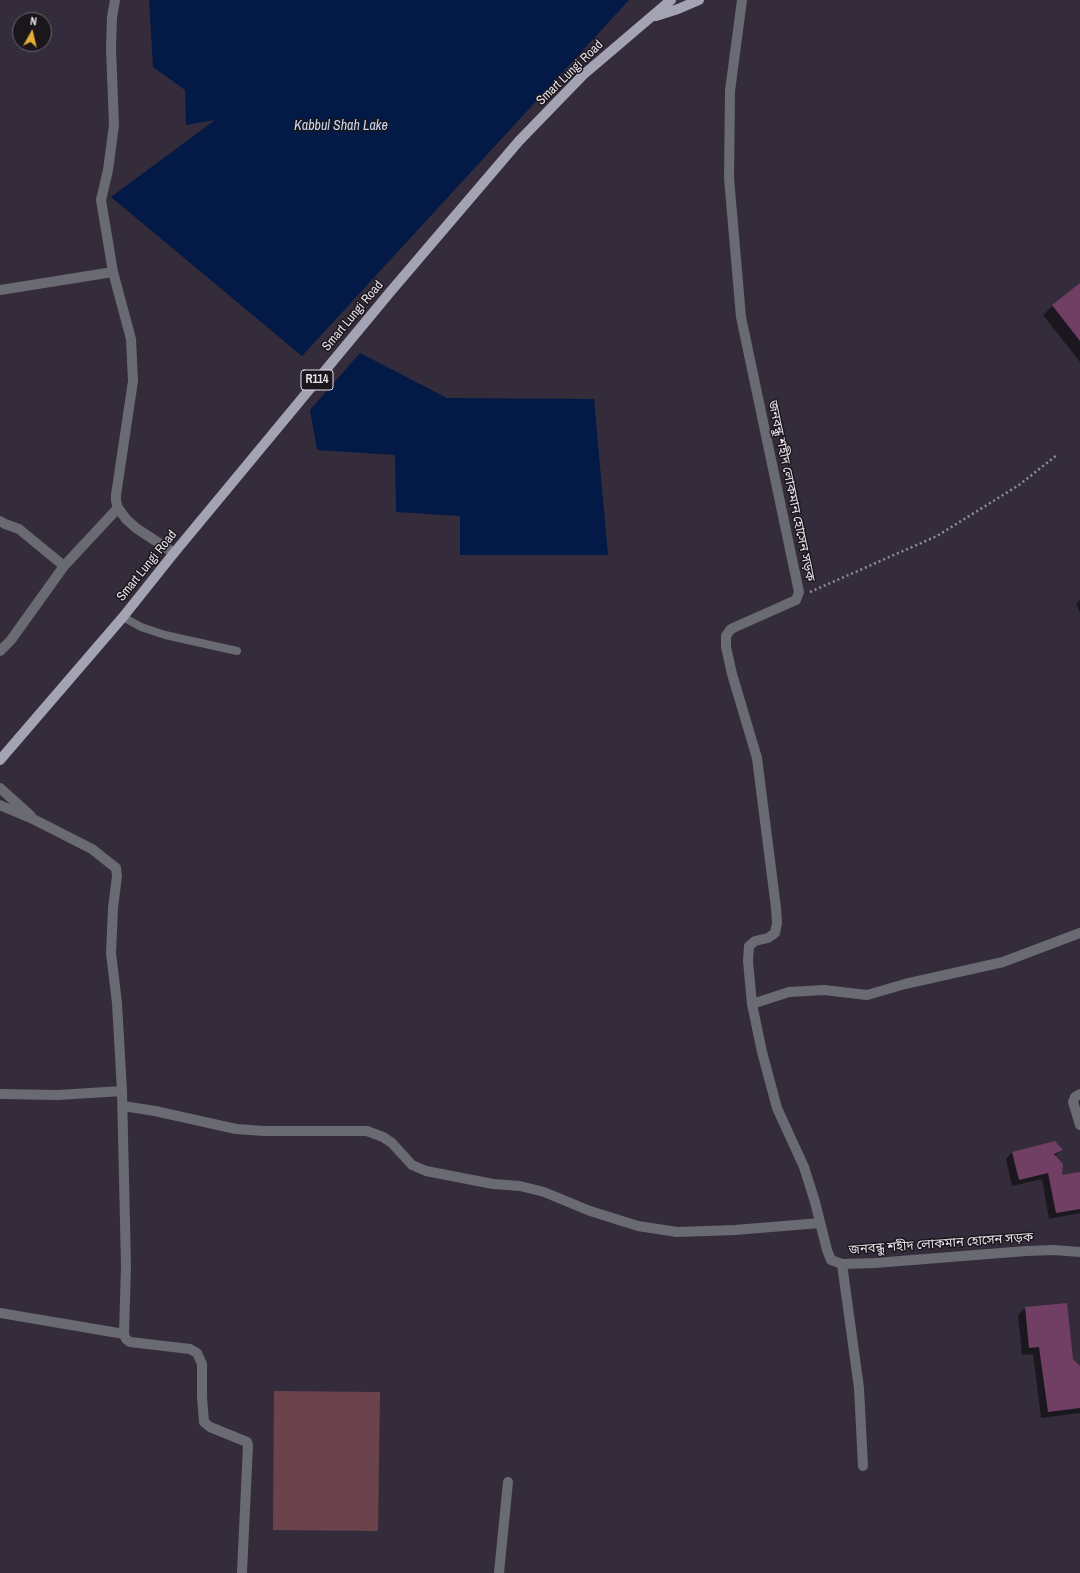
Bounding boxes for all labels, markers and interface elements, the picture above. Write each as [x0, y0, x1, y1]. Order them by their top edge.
north arrow [12, 12, 52, 52]
text: N [29, 14, 38, 28]
street label: Smart Lungi Road [533, 37, 607, 109]
water label: Kabbul Shah Lake [294, 118, 388, 134]
street label: Smart Lungi Road [319, 278, 387, 354]
road number: R114 [301, 370, 333, 390]
street label: জনবন্ধু শহীদ লোকমান হোসেন সড়ক [764, 399, 818, 583]
street label: Smart Lungi Road [114, 527, 180, 605]
street label: জনবন্ধু শহীদ লোকমান হোসেন সড়ক [848, 1230, 1034, 1258]

